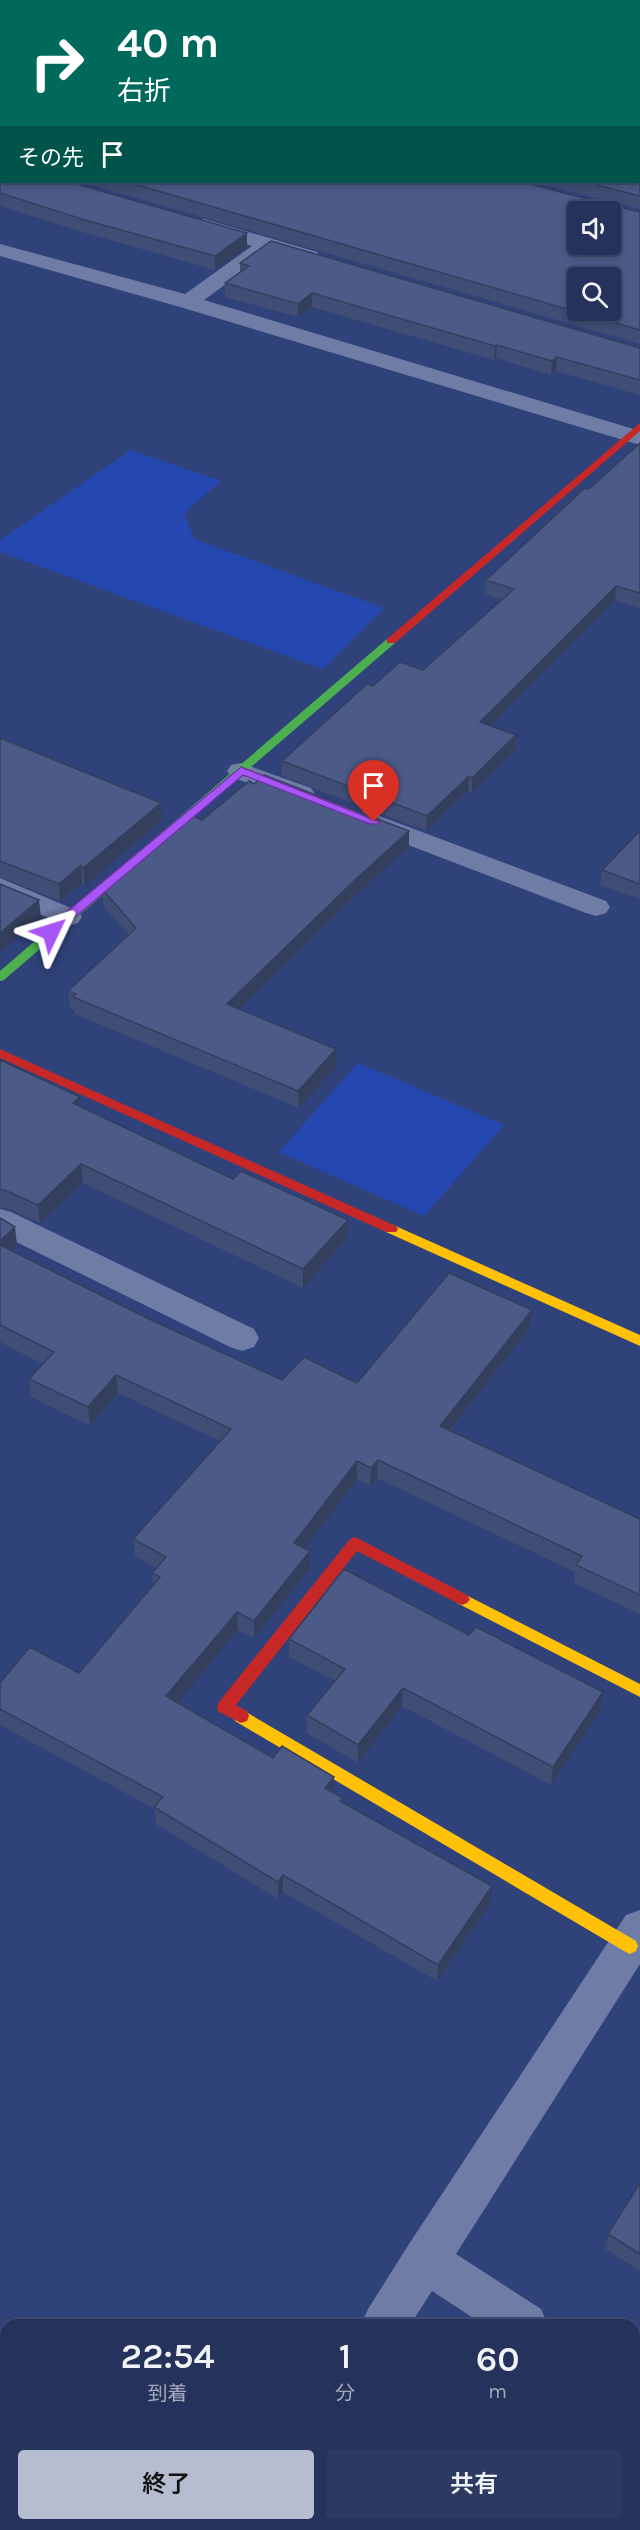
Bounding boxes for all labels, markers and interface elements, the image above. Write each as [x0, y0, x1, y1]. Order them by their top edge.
text: 40 m [117, 18, 219, 68]
icon: right [18, 24, 96, 102]
text: 右折 [117, 75, 171, 107]
icon: arrive [96, 138, 129, 171]
text: その先 [18, 145, 84, 171]
map controls [567, 201, 621, 321]
button: sound [567, 201, 621, 255]
button: search [567, 267, 621, 321]
pin [348, 760, 399, 822]
icon: arrive [357, 769, 390, 802]
position arrow [19, 900, 83, 964]
text: 22:54 [120, 2335, 215, 2377]
text: 1 [339, 2335, 351, 2377]
text: 60 [476, 2338, 520, 2380]
text: m [488, 2380, 507, 2403]
text: 到着 [148, 2382, 188, 2405]
text: 分 [335, 2382, 355, 2405]
button: 終了 [18, 2450, 314, 2519]
button: 共有 [326, 2450, 622, 2519]

